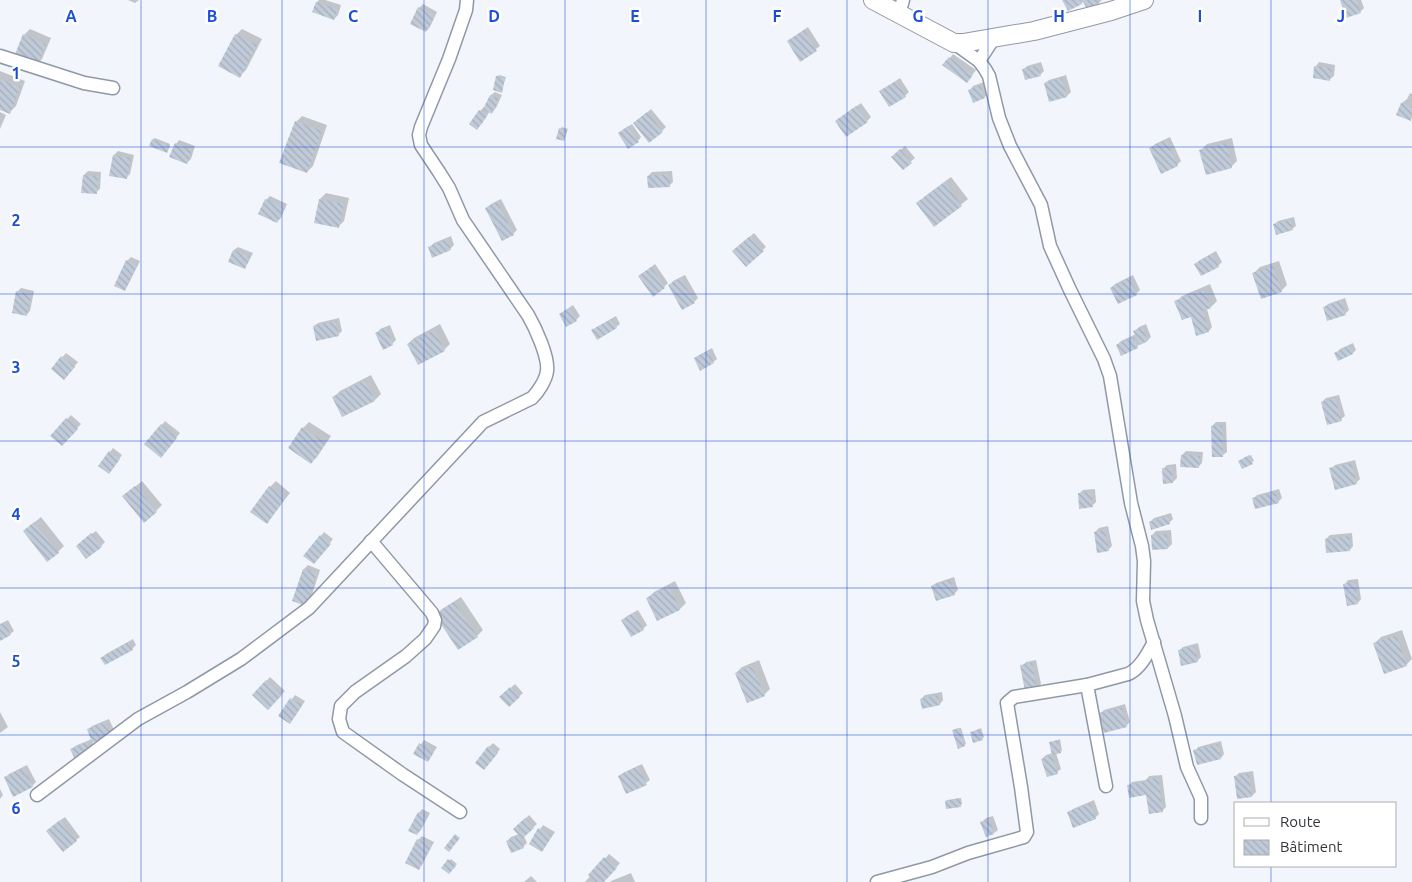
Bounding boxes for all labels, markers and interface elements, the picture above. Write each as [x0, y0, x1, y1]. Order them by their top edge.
text: A [65, 7, 77, 25]
text: B [207, 7, 217, 25]
text: C [348, 7, 358, 25]
text: D [488, 7, 500, 25]
text: E [630, 7, 640, 25]
text: F [773, 7, 782, 25]
text: G [912, 7, 924, 25]
text: H [1053, 7, 1065, 25]
text: I [1198, 7, 1202, 25]
text: J [1337, 7, 1345, 25]
text: 1 [11, 64, 21, 82]
text: 2 [11, 211, 21, 229]
text: 3 [11, 358, 21, 376]
text: 4 [11, 505, 21, 523]
text: 5 [11, 652, 21, 670]
text: 6 [11, 799, 21, 817]
legend [1234, 802, 1397, 867]
text: Route [1280, 813, 1321, 830]
text: Bâtiment [1280, 838, 1343, 855]

